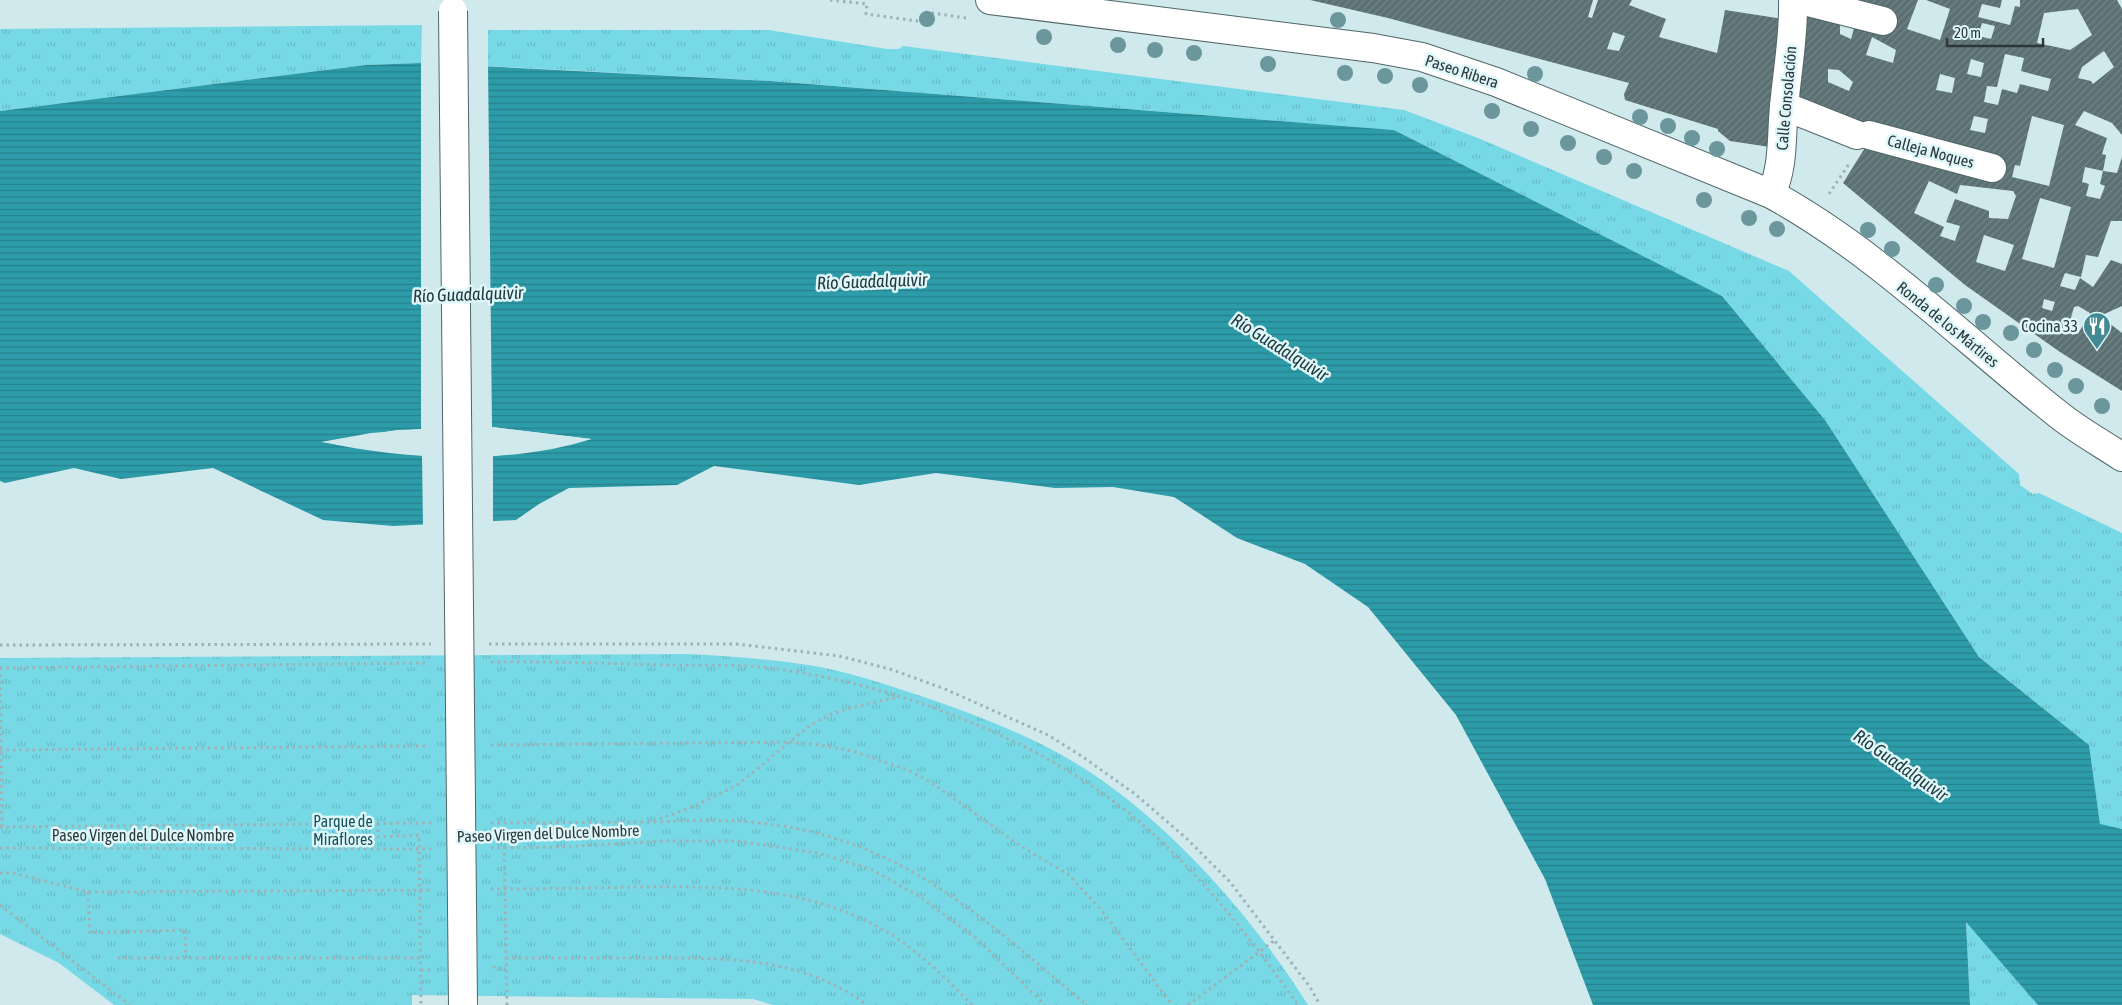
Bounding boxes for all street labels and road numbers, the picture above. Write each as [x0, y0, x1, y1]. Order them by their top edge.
street label: Calle Consolación [1772, 45, 1800, 151]
street label: Paseo Ribera [1423, 51, 1501, 91]
street label: Calleja Noques [1886, 131, 1977, 172]
street label: Ronda de los Mártires [1894, 277, 2003, 371]
street label: Paseo Virgen del Dulce Nombre [456, 821, 640, 846]
street label: Paseo Virgen del Dulce Nombre [52, 826, 234, 845]

